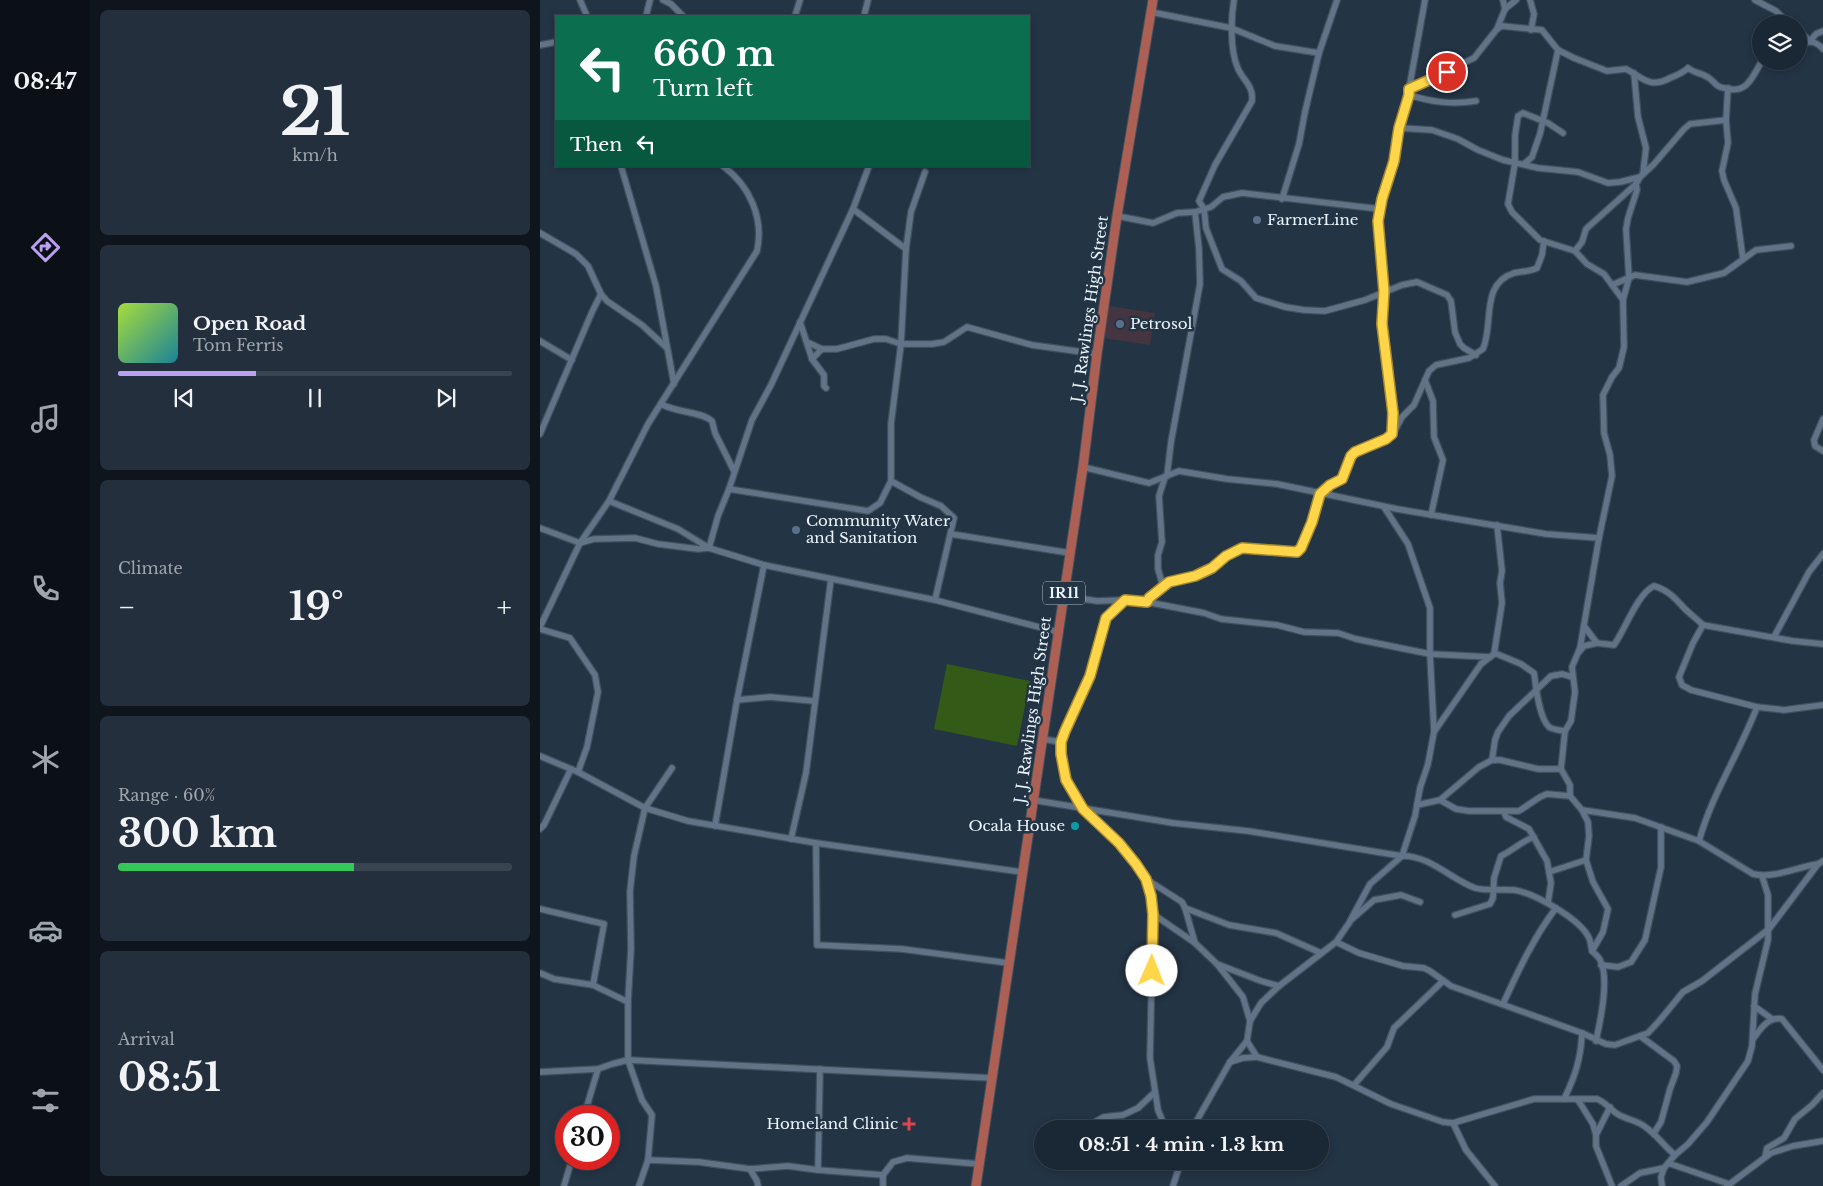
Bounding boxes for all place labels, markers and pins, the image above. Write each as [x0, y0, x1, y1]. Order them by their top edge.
pin [1426, 51, 1468, 93]
place label: FarmerLine [1267, 210, 1358, 229]
marker: FarmerLine [1251, 214, 1263, 226]
place label: Petrosol [1130, 314, 1193, 333]
marker: Petrosol [1114, 318, 1126, 330]
place label: Community Water and Sanitation [806, 511, 951, 547]
marker: Community Water and Sanitation [790, 524, 802, 536]
place label: Ocala House [968, 816, 1065, 835]
marker: Ocala House [1069, 820, 1081, 832]
place label: Homeland Clinic [767, 1114, 898, 1133]
marker: Homeland Clinic [902, 1117, 916, 1131]

